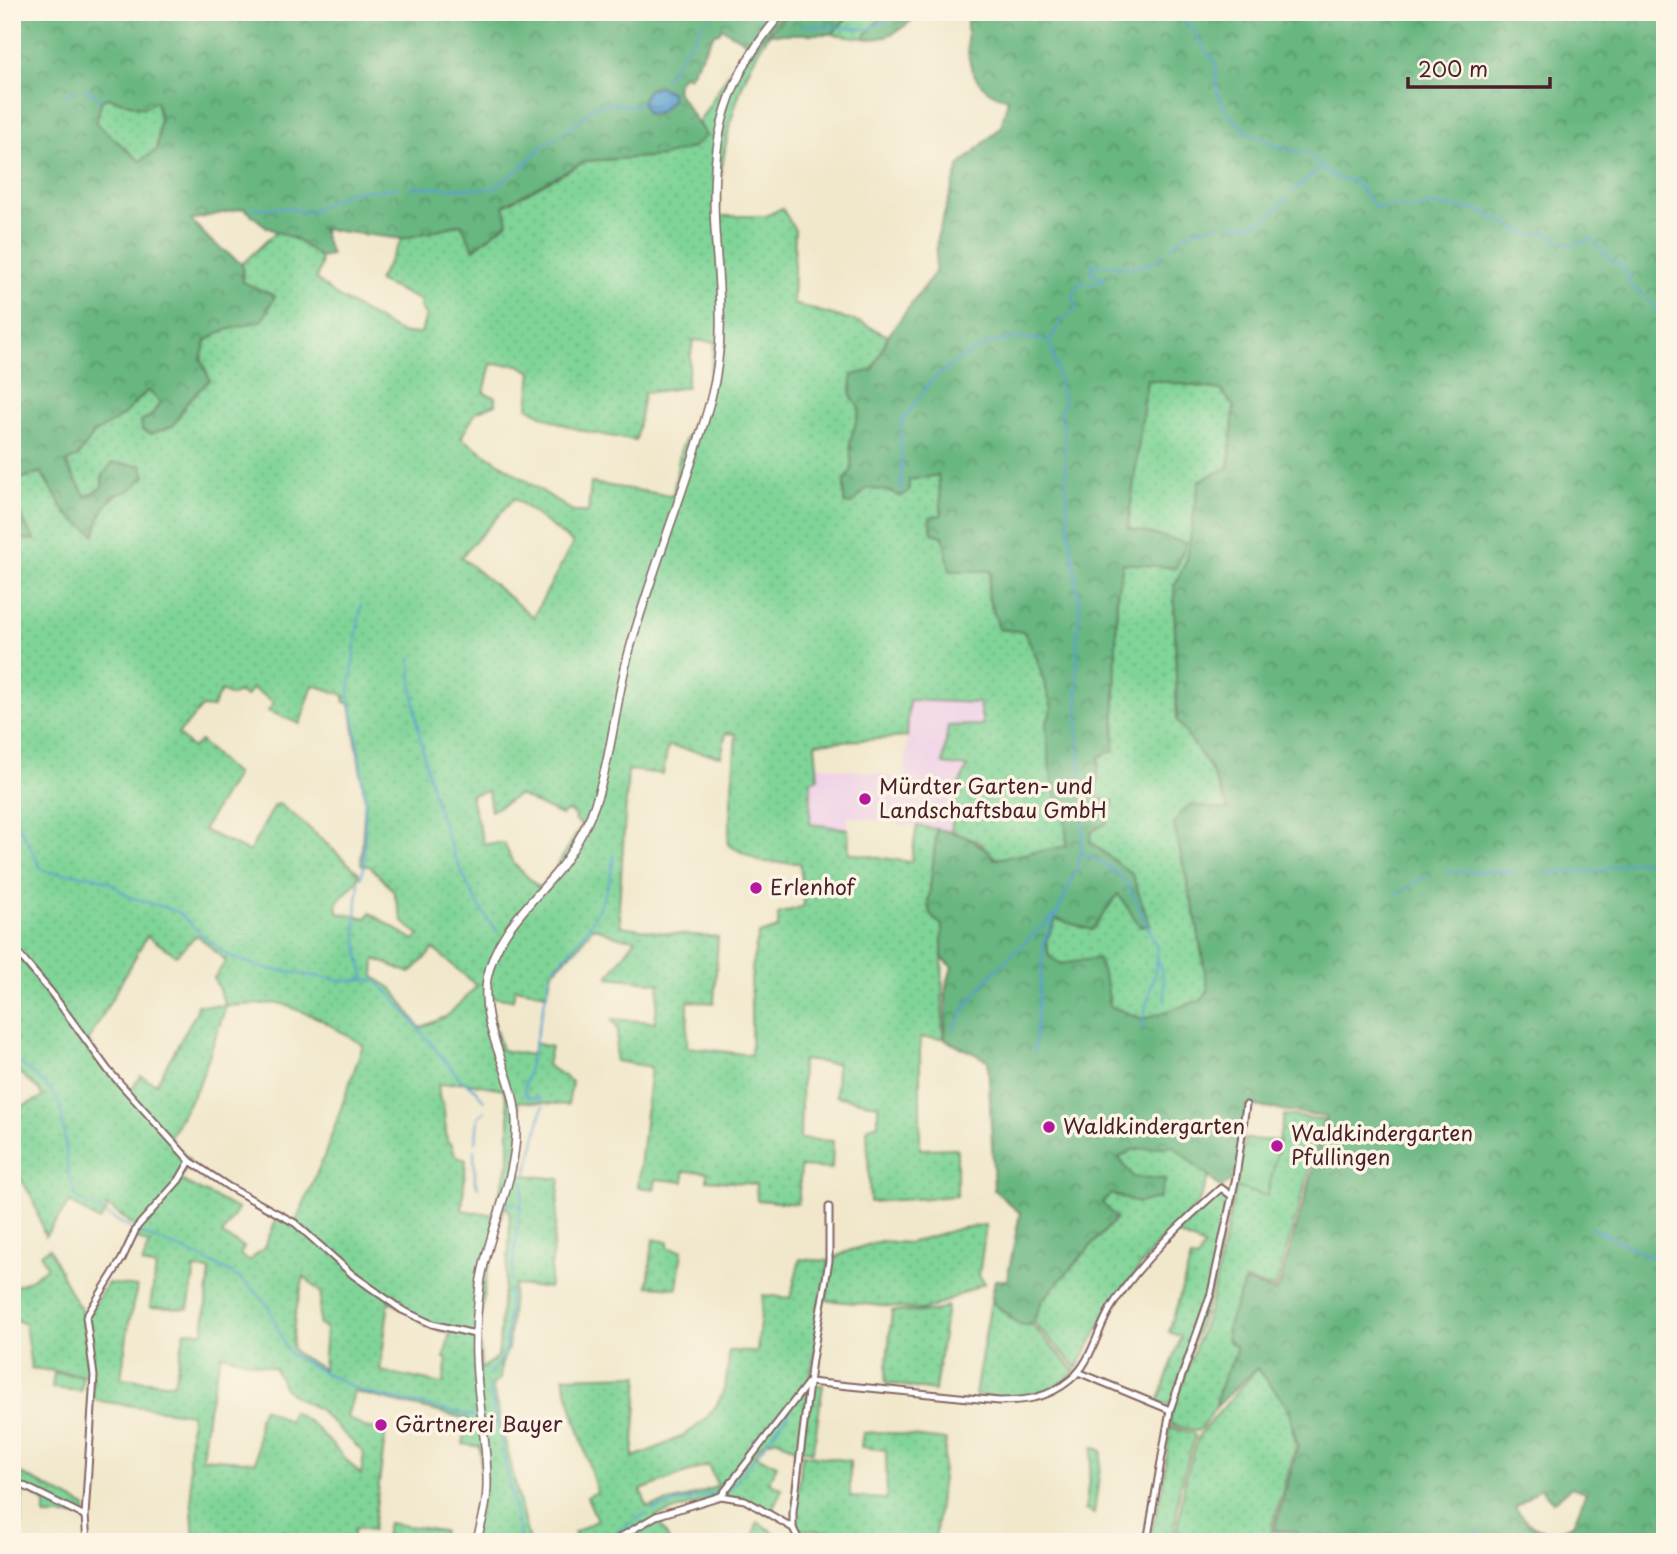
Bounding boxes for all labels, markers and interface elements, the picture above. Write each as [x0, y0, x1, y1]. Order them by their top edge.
scale bar [1408, 46, 1549, 90]
text: 200 m [1418, 52, 1488, 84]
place label: Mürdter Garten- und Landschaftsbau GmbH [879, 769, 1107, 825]
marker: Mürdter Garten- und Landschaftsbau GmbH [857, 791, 873, 807]
place label: Erlenhof [770, 870, 857, 902]
marker: Erlenhof [748, 880, 764, 896]
place label: Waldkindergarten [1063, 1109, 1245, 1141]
place label: Waldkindergarten Pfullingen [1291, 1116, 1473, 1172]
marker: Waldkindergarten [1041, 1119, 1057, 1135]
marker: Waldkindergarten Pfullingen [1269, 1138, 1285, 1154]
place label: Gärtnerei Bayer [395, 1407, 563, 1439]
marker: Gärtnerei Bayer [373, 1417, 389, 1433]

